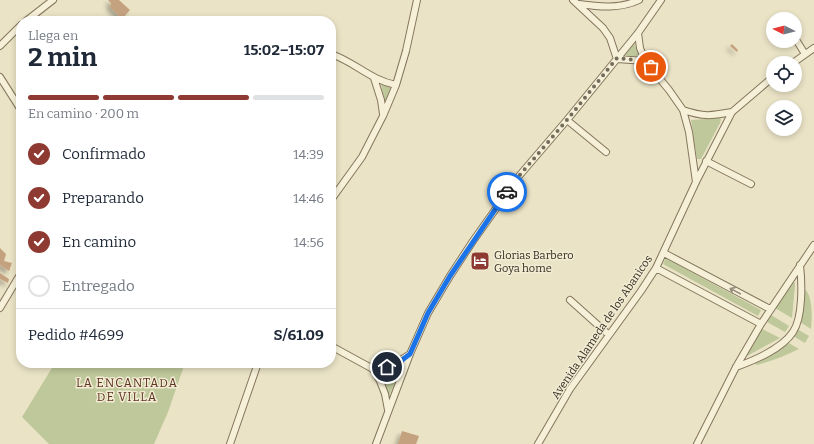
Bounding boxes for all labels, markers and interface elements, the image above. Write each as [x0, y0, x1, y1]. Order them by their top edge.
north arrow [766, 12, 802, 48]
map controls [766, 12, 802, 136]
text: Llega en [28, 28, 78, 43]
text: 15:02–15:07 [244, 41, 324, 59]
text: 2 min [28, 42, 97, 73]
pin [634, 50, 668, 84]
icon: bag [640, 56, 662, 78]
button: locate [766, 56, 802, 92]
button: layers [766, 100, 802, 136]
text: En camino · 200 m [28, 106, 139, 121]
icon: check [28, 143, 50, 165]
text: Confirmado [62, 145, 146, 163]
text: 14:39 [293, 147, 324, 162]
courier [487, 172, 527, 212]
icon: car [496, 181, 518, 203]
icon: check [28, 187, 50, 209]
text: Preparando [62, 189, 144, 207]
text: 14:46 [293, 191, 324, 206]
icon: check [28, 231, 50, 253]
text: En camino [62, 233, 136, 251]
text: 14:56 [294, 235, 324, 250]
place label: Glorias Barbero Goya home [494, 249, 574, 275]
hotel icon: Glorias Barbero Goya home [469, 250, 491, 272]
street label: Avenida Alameda de los Abanicos [549, 253, 655, 401]
text: Entregado [62, 277, 135, 295]
one-way arrow [730, 287, 742, 294]
text: Pedido #4699 [28, 326, 124, 344]
text: S/61.09 [273, 326, 324, 344]
pin [370, 350, 404, 384]
icon: home [376, 356, 398, 378]
district label: LA ENCANTADA DE VILLA [76, 376, 178, 404]

